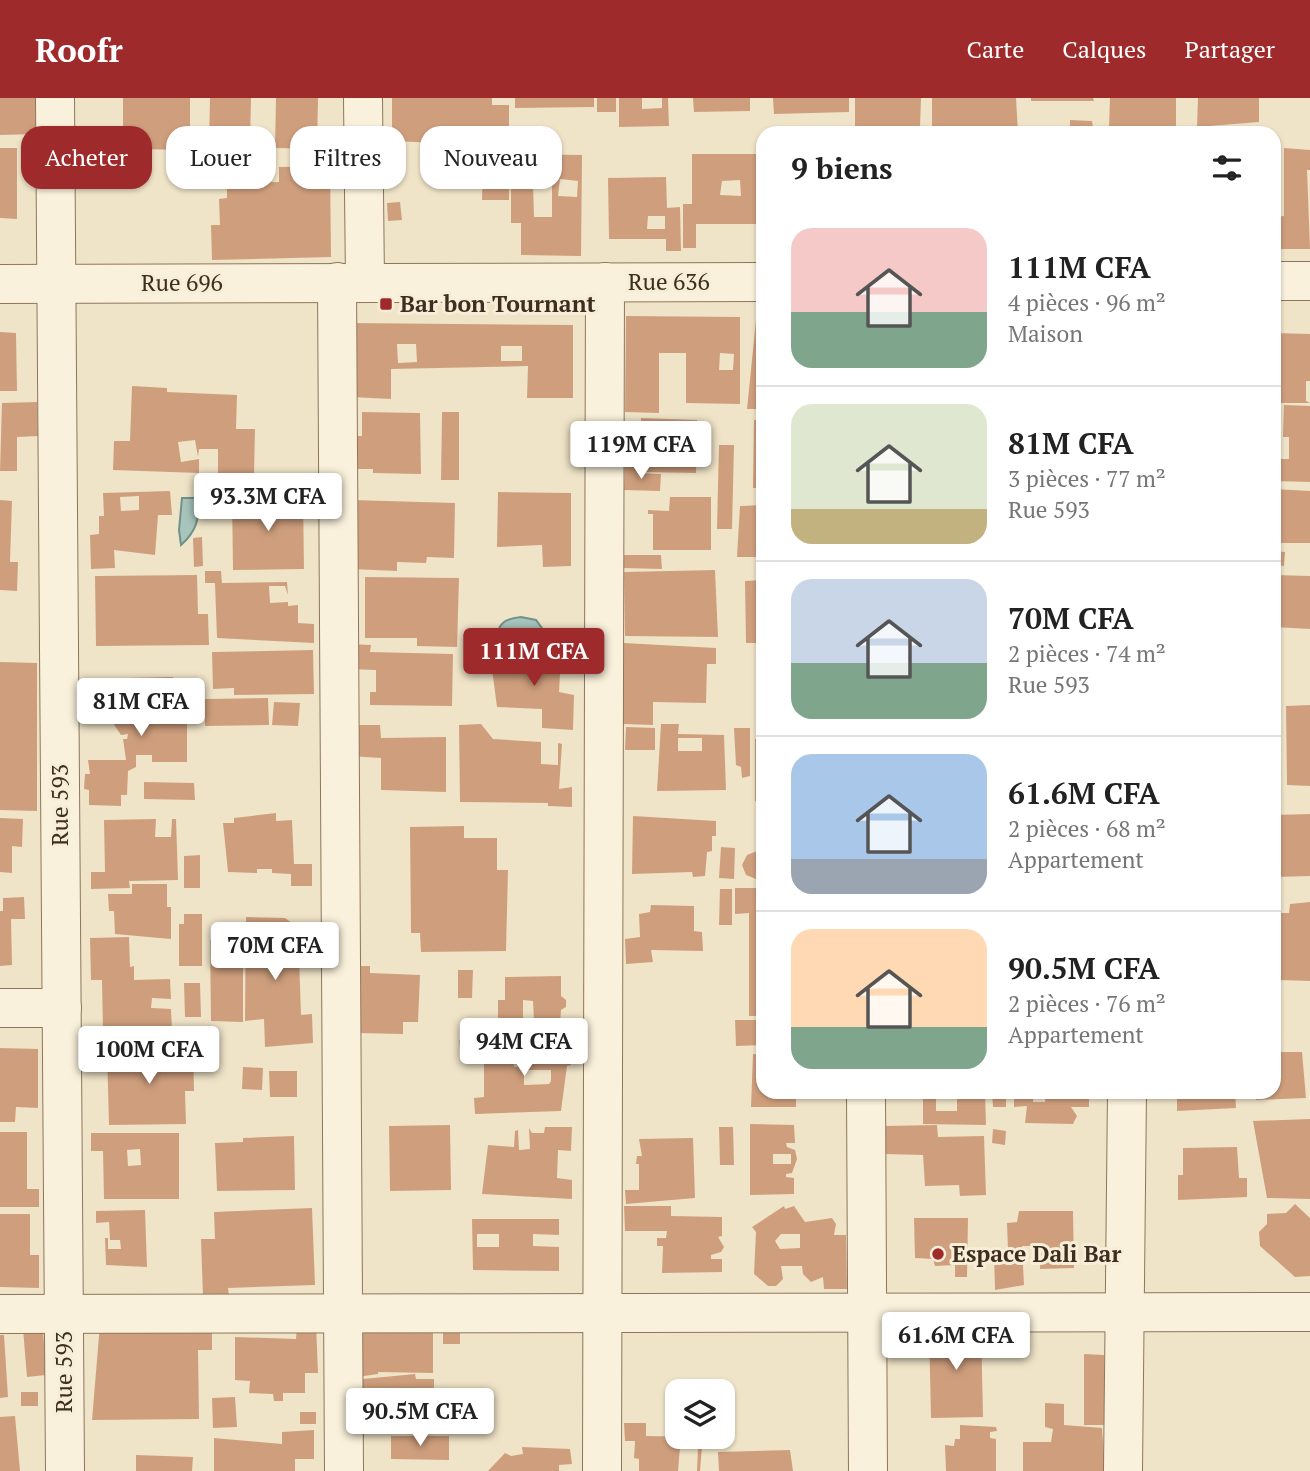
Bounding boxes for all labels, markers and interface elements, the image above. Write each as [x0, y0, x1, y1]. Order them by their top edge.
text: Roofr [35, 28, 123, 71]
text: Carte [966, 33, 1024, 65]
text: Calques [1062, 33, 1146, 65]
text: Partager [1184, 33, 1275, 65]
chip: Acheter [21, 126, 152, 189]
chip: Louer [166, 126, 276, 189]
chip: Filtres [290, 126, 406, 189]
chip: Nouveau [420, 126, 562, 189]
text: 9 biens [791, 148, 893, 188]
icon: filters [1208, 149, 1246, 187]
text: 111M CFA [1008, 247, 1151, 287]
icon: home [847, 256, 931, 340]
street label: Rue 636 [628, 266, 710, 297]
street label: Rue 696 [141, 267, 223, 298]
text: 4 pièces · 96 m² [1008, 287, 1166, 318]
place label: Bar bon Tournant [400, 288, 596, 319]
marker: Bar bon Tournant [378, 296, 394, 312]
text: Maison [1008, 318, 1083, 349]
pin: 119M CFA [569, 422, 713, 481]
text: 81M CFA [1008, 423, 1134, 463]
text: 119M CFA [586, 428, 696, 459]
icon: home [847, 432, 931, 516]
text: 3 pièces · 77 m² [1008, 463, 1166, 494]
pin: 93.3M CFA [188, 474, 348, 533]
text: 93.3M CFA [210, 480, 326, 511]
text: Rue 593 [1008, 494, 1090, 525]
text: 70M CFA [1008, 598, 1134, 638]
icon: home [847, 607, 931, 691]
pin: 111M CFA [462, 628, 606, 688]
text: 111M CFA [479, 635, 589, 666]
text: 2 pièces · 74 m² [1008, 638, 1166, 669]
text: Rue 593 [1008, 669, 1090, 700]
pin: 81M CFA [76, 678, 206, 738]
text: 81M CFA [93, 685, 189, 716]
street label: Rue 593 [44, 764, 75, 846]
text: 61.6M CFA [1008, 773, 1160, 813]
icon: home [847, 782, 931, 866]
text: 2 pièces · 68 m² [1008, 813, 1166, 844]
text: Appartement [1008, 844, 1144, 875]
pin: 70M CFA [210, 922, 340, 982]
text: 70M CFA [227, 929, 323, 960]
text: 90.5M CFA [1008, 948, 1160, 988]
icon: home [847, 957, 931, 1041]
text: 2 pièces · 76 m² [1008, 988, 1166, 1019]
pin: 94M CFA [459, 1018, 589, 1078]
text: Appartement [1008, 1019, 1144, 1050]
text: 94M CFA [476, 1025, 572, 1056]
pin: 100M CFA [77, 1026, 221, 1086]
text: 100M CFA [94, 1033, 204, 1064]
place label: Espace Dali Bar [952, 1238, 1121, 1269]
marker: Espace Dali Bar [930, 1246, 946, 1262]
pin: 61.6M CFA [876, 1312, 1036, 1372]
text: 61.6M CFA [898, 1319, 1014, 1350]
street label: Rue 593 [48, 1331, 79, 1413]
map controls [665, 1379, 735, 1449]
button: layers [665, 1379, 735, 1449]
pin: 90.5M CFA [340, 1388, 500, 1448]
text: 90.5M CFA [362, 1395, 478, 1426]

